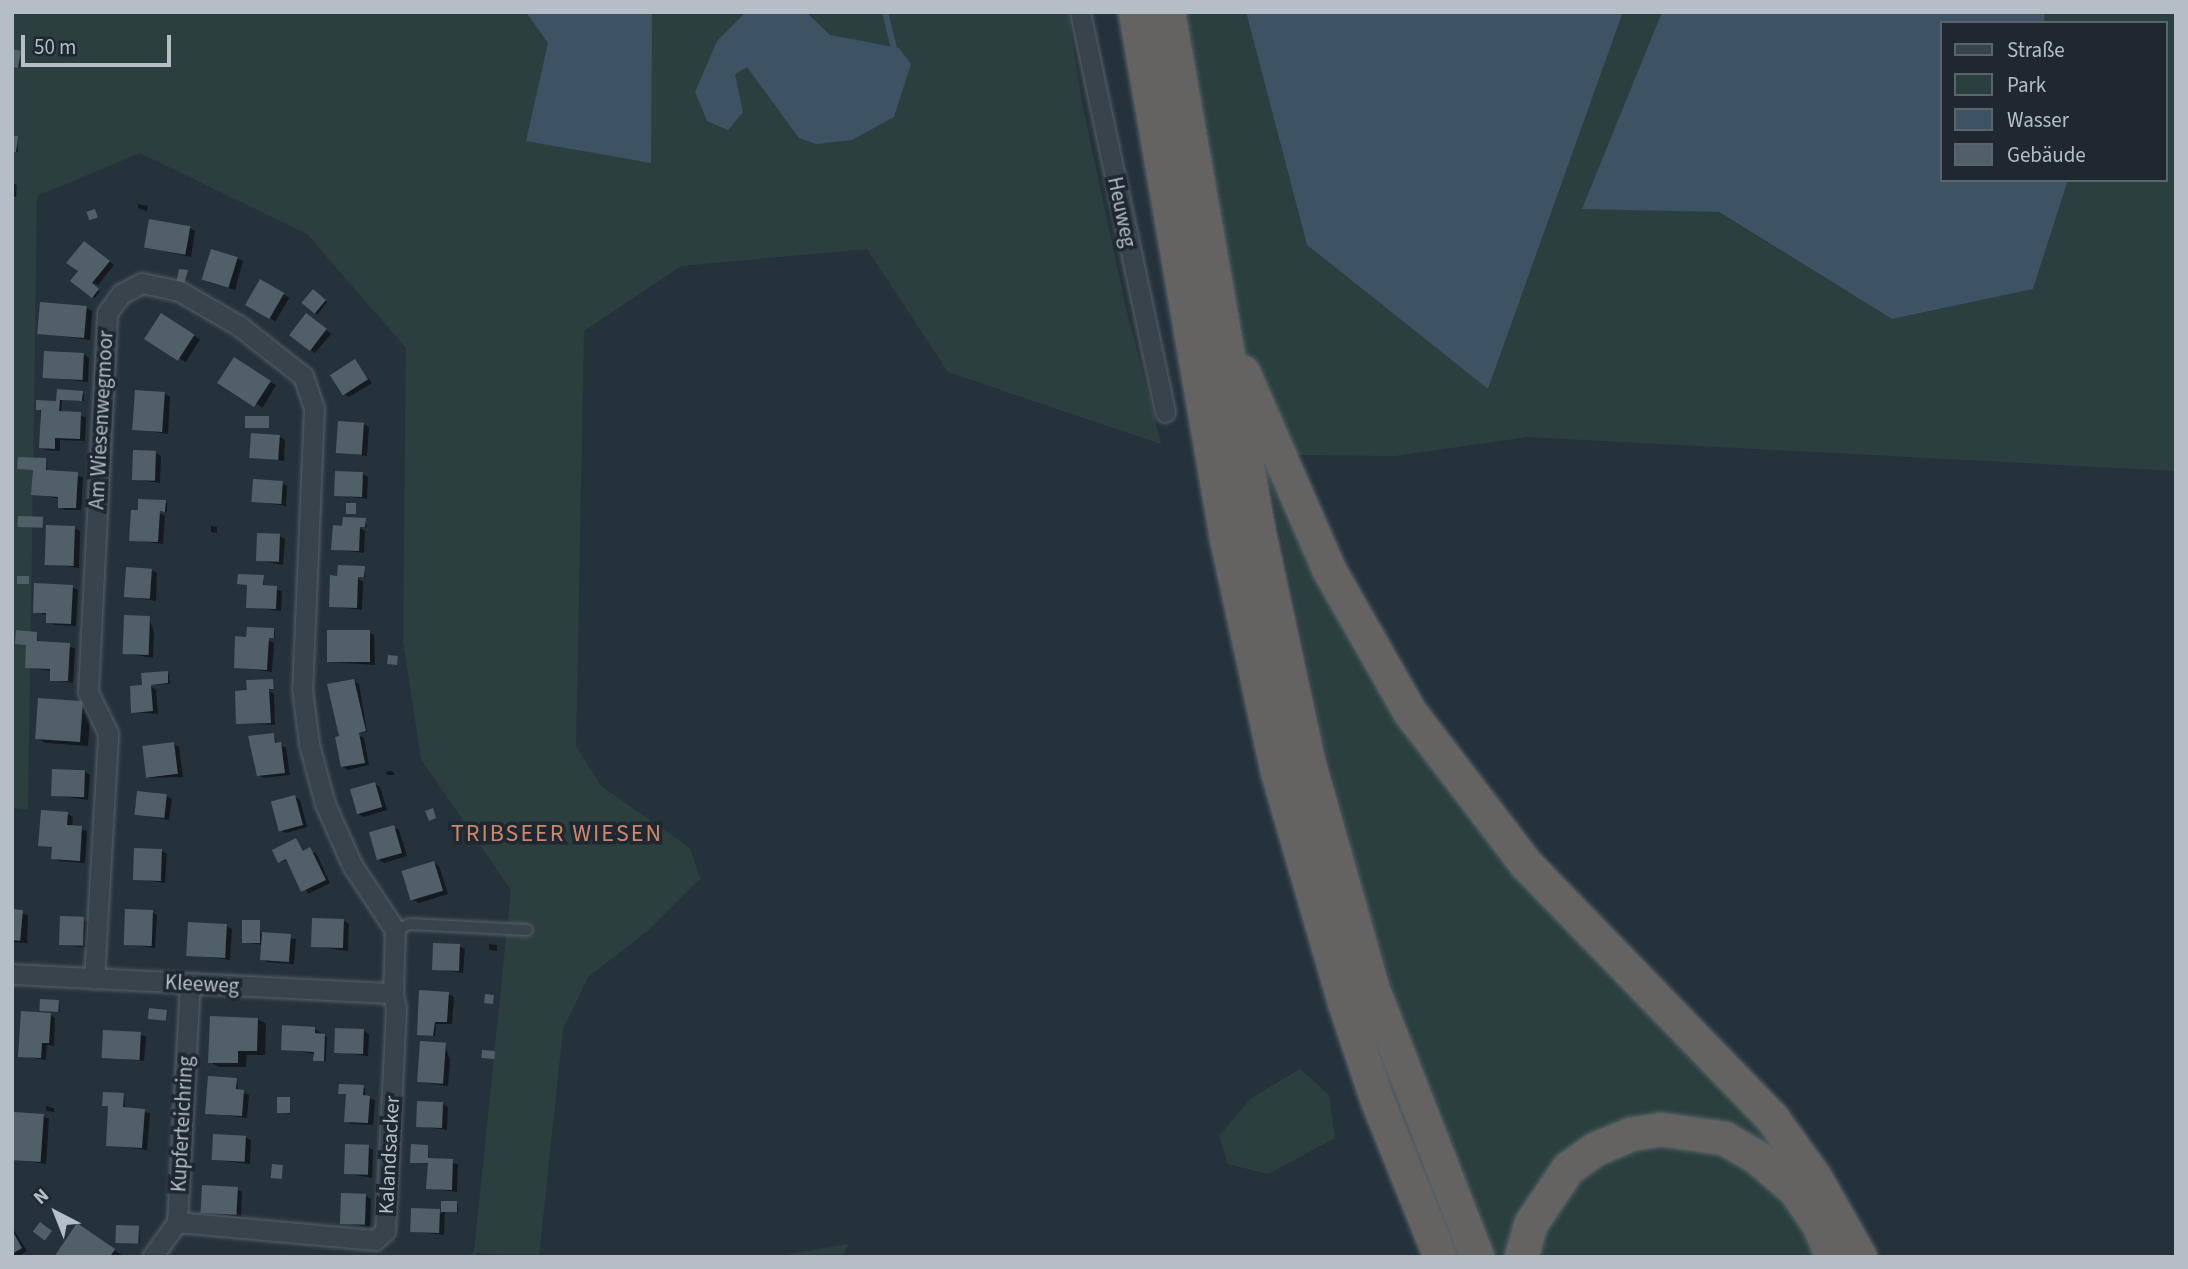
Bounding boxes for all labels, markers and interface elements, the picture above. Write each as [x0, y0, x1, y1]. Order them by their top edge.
scale bar [24, 21, 175, 65]
legend [1940, 21, 2167, 182]
text: 50 m [34, 32, 76, 62]
text: Straße [2007, 35, 2065, 65]
text: Park [2007, 70, 2046, 100]
text: Wasser [2007, 105, 2069, 135]
text: Gebäude [2007, 140, 2086, 170]
street label: Heuweg [1102, 174, 1142, 250]
street label: Am Wiesenwegmoor [84, 330, 118, 510]
district label: TRIBSEER WIESEN [453, 820, 661, 848]
street label: Kleeweg [164, 969, 240, 999]
street label: Kupferteichring [166, 1055, 198, 1193]
street label: Kalandsacker [373, 1095, 405, 1215]
north arrow [21, 1178, 91, 1248]
text: N [28, 1183, 55, 1211]

